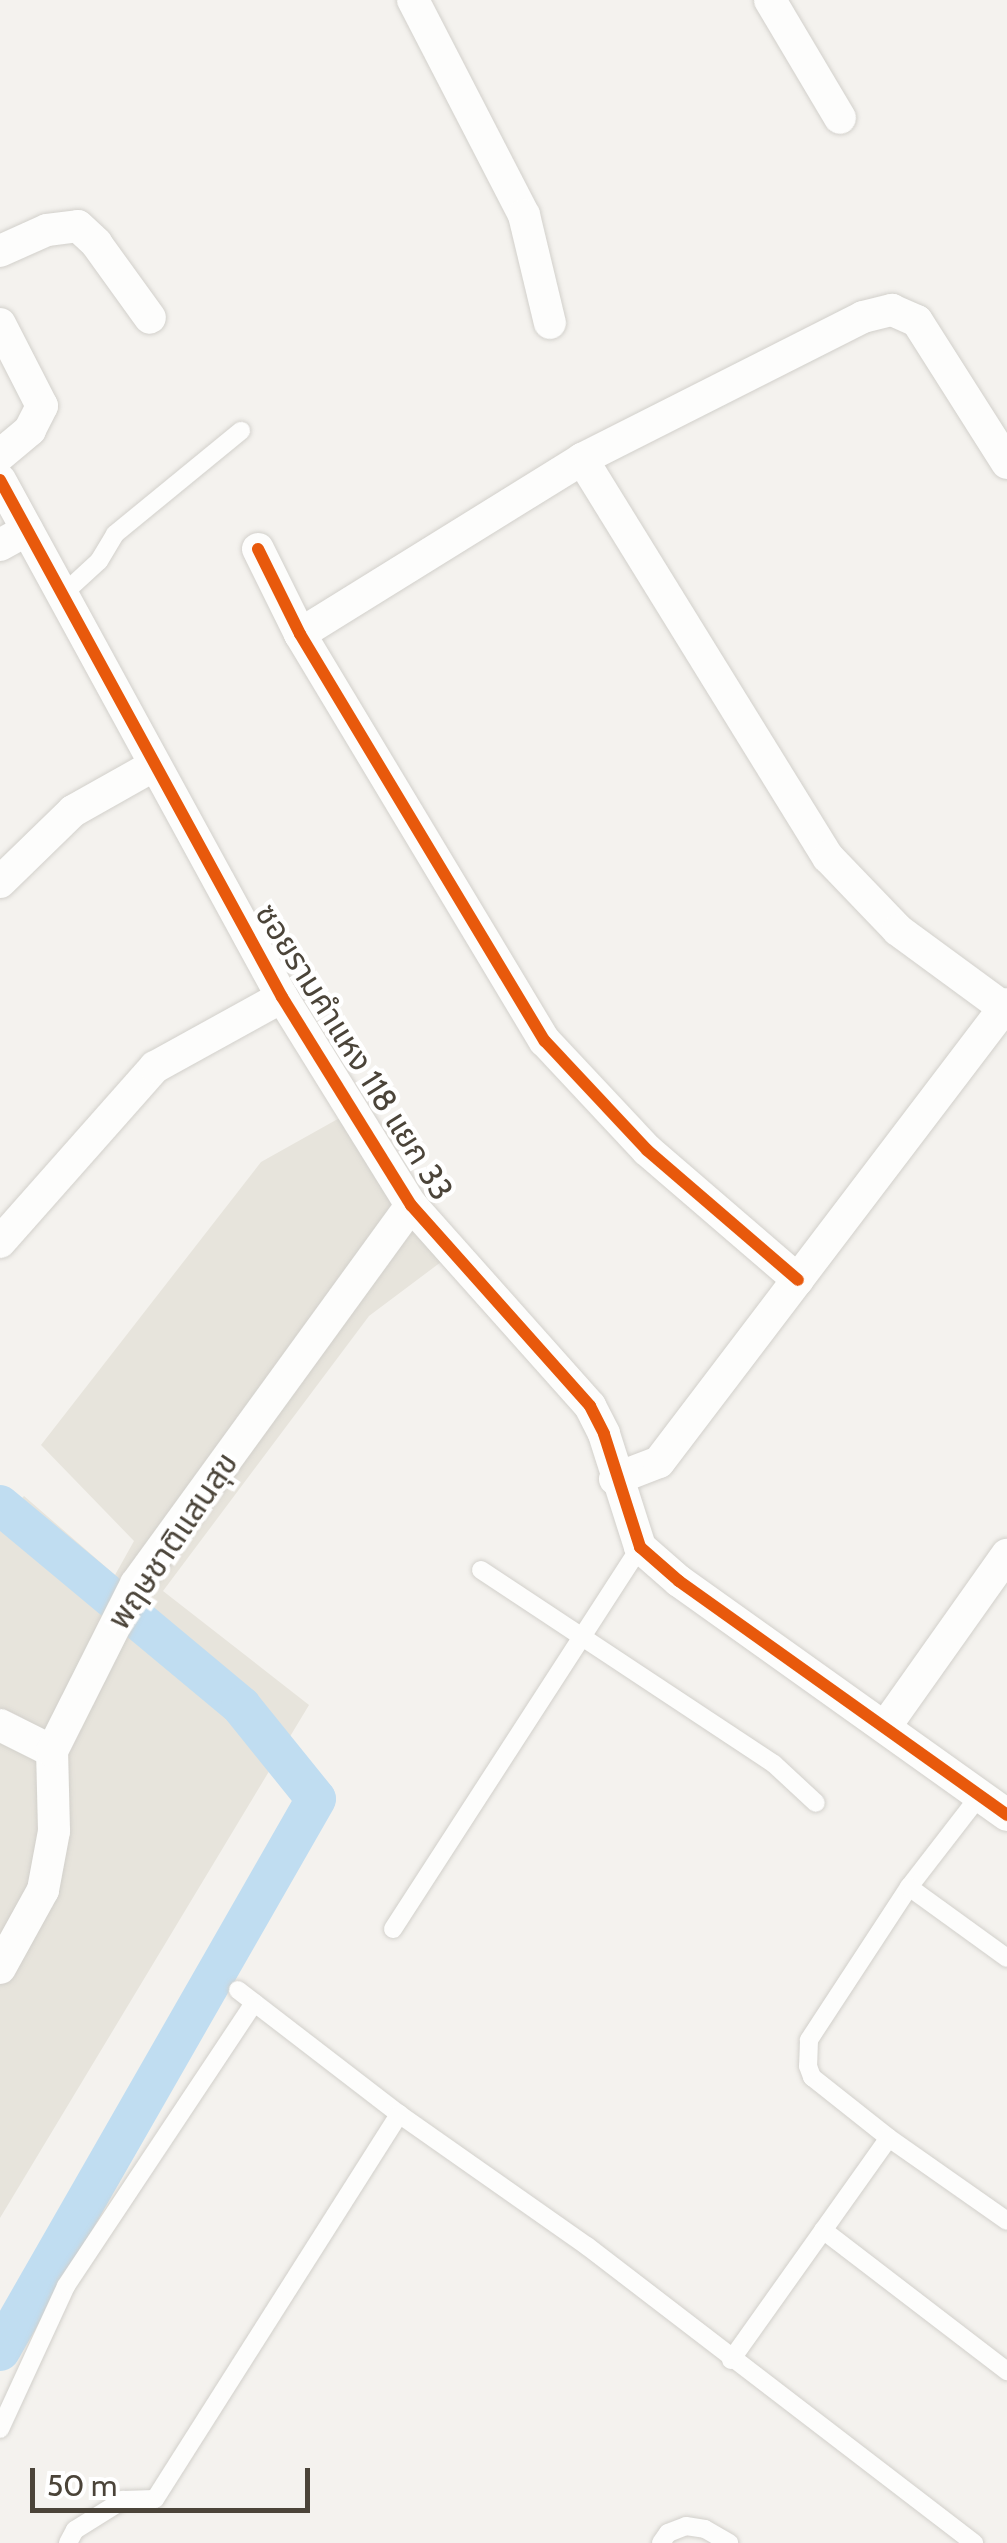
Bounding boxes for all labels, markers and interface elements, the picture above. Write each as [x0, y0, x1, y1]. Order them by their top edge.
street label: ซอยรามคำแหง 118 แยก 33 [247, 897, 461, 1207]
street label: พฤษชาติแสนสุข [100, 1445, 246, 1637]
scale bar [35, 2448, 315, 2510]
text: 50 m [47, 2467, 117, 2504]

